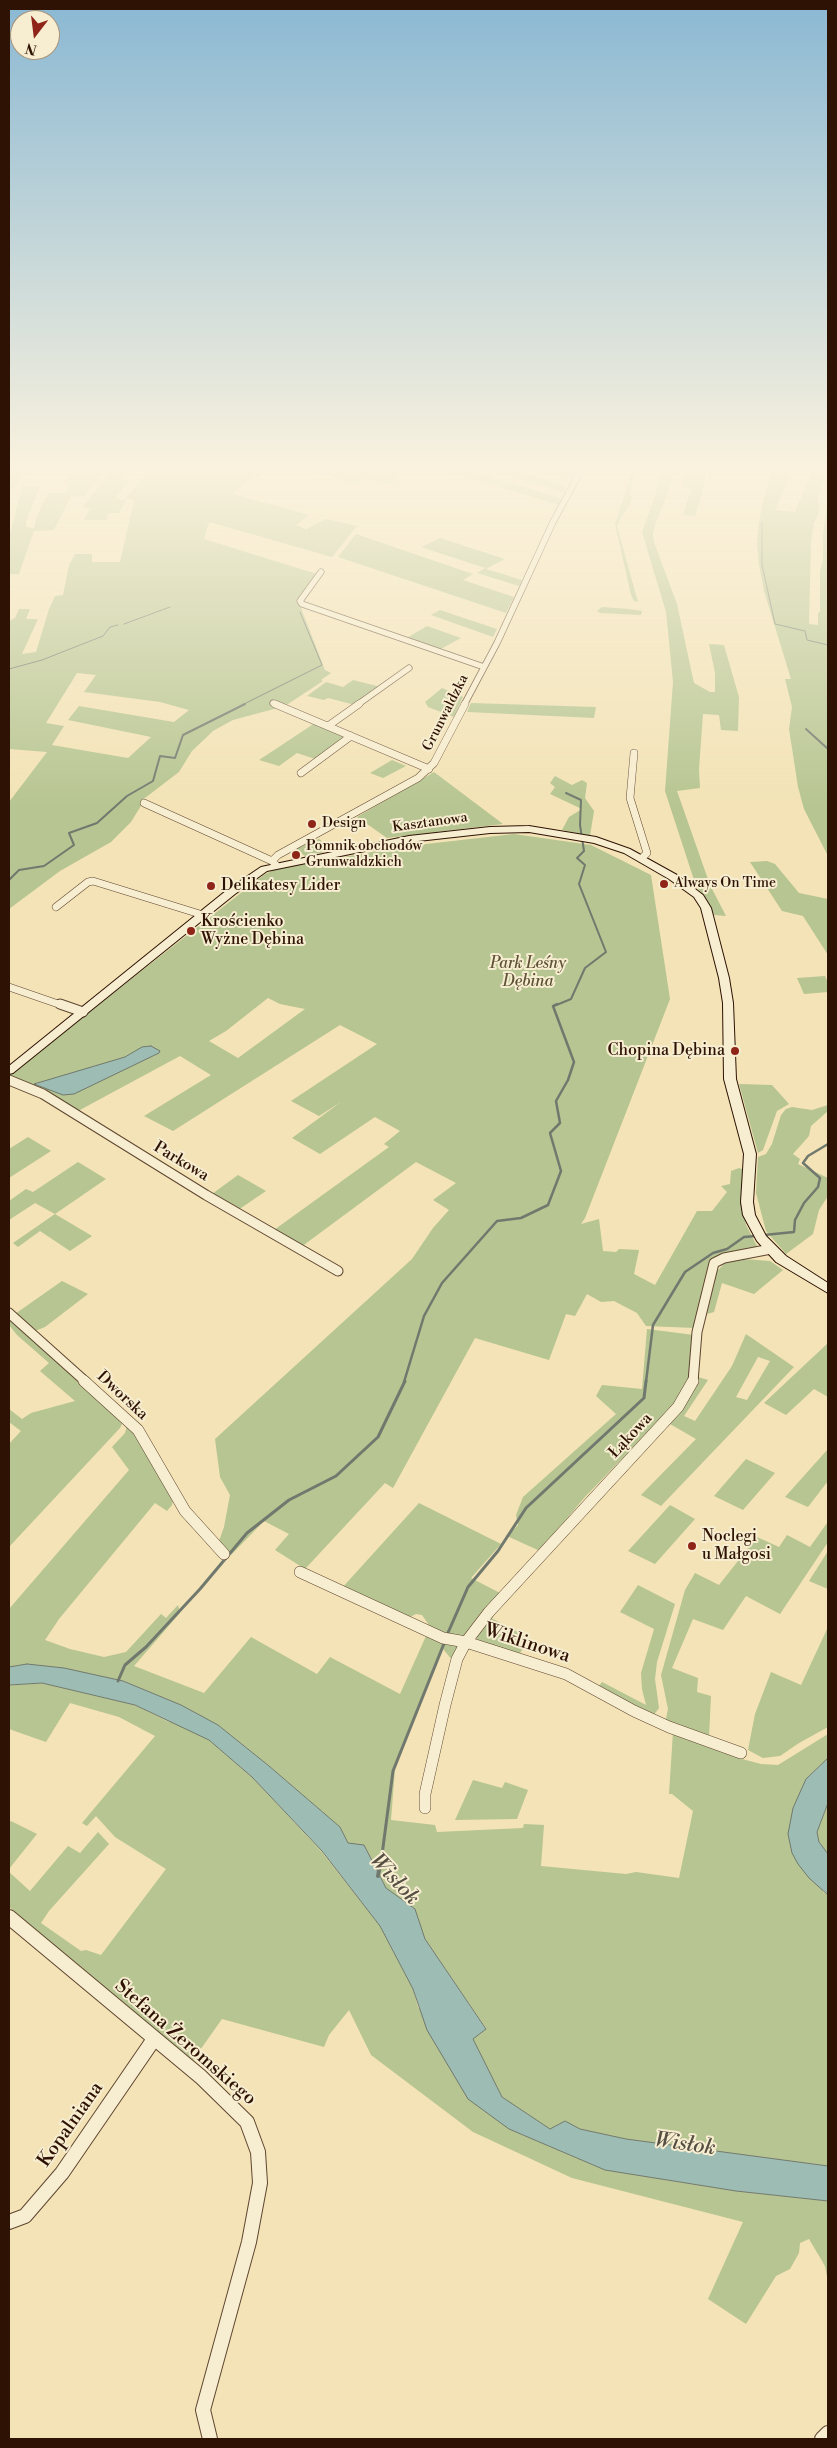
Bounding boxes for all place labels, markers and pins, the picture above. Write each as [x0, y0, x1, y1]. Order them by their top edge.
place label: Design [322, 816, 366, 832]
marker: Design [306, 818, 318, 830]
place label: Pomnik obchodów Grunwaldzkich [306, 839, 422, 872]
marker: Pomnik obchodów Grunwaldzkich [290, 849, 302, 861]
place label: Delikatesy Lider [221, 876, 340, 896]
place label: Always On Time [674, 876, 776, 892]
marker: Always On Time [658, 878, 670, 890]
marker: Delikatesy Lider [205, 880, 217, 892]
place label: Krościenko Wyżne Dębina [201, 912, 304, 950]
marker: Krościenko Wyżne Dębina [185, 925, 197, 937]
place label: Chopina Dębina [607, 1041, 725, 1061]
marker: Chopina Dębina [729, 1045, 741, 1057]
place label: Noclegi u Małgosi [702, 1527, 771, 1565]
marker: Noclegi u Małgosi [686, 1540, 698, 1552]

